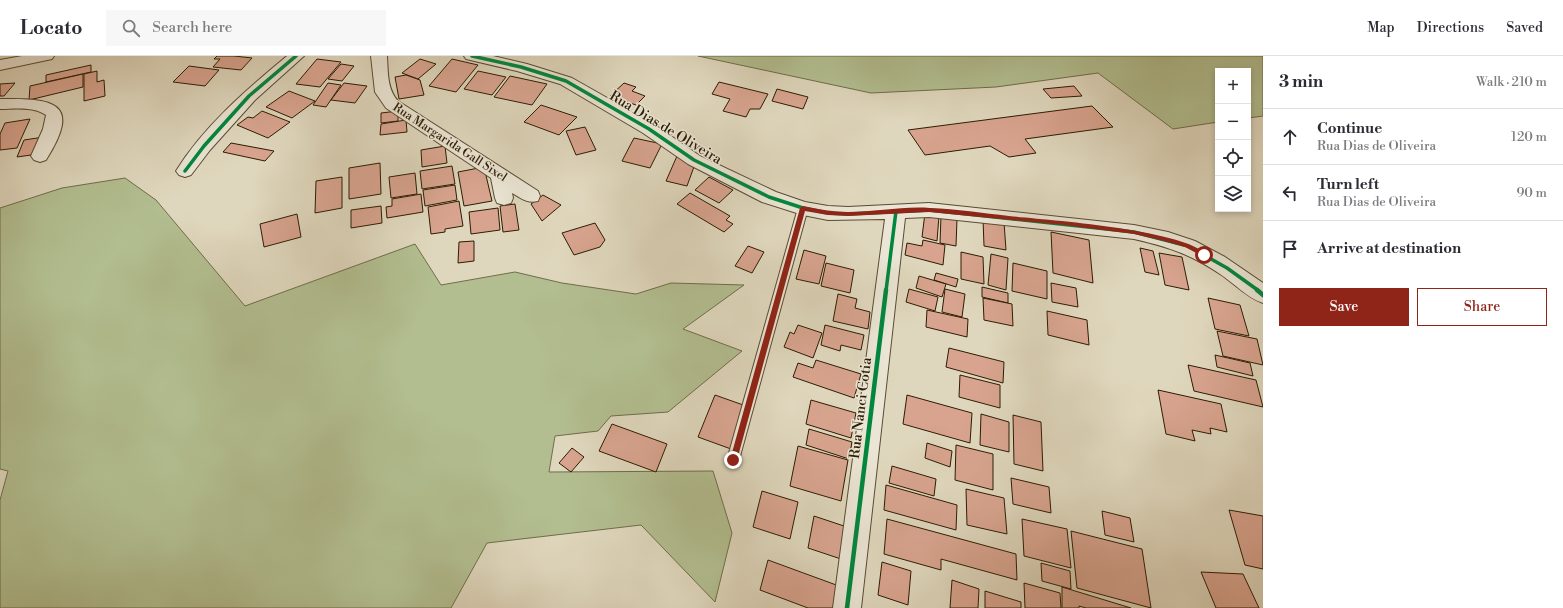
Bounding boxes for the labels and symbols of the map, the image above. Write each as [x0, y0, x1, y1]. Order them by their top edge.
street label: Rua Dias de Oliveira [606, 87, 726, 169]
street label: Rua Margarida Gall Sixel [390, 100, 510, 185]
route start [1195, 246, 1213, 264]
street label: Rua Nanci Cotia [846, 356, 876, 460]
route end [724, 451, 742, 469]

